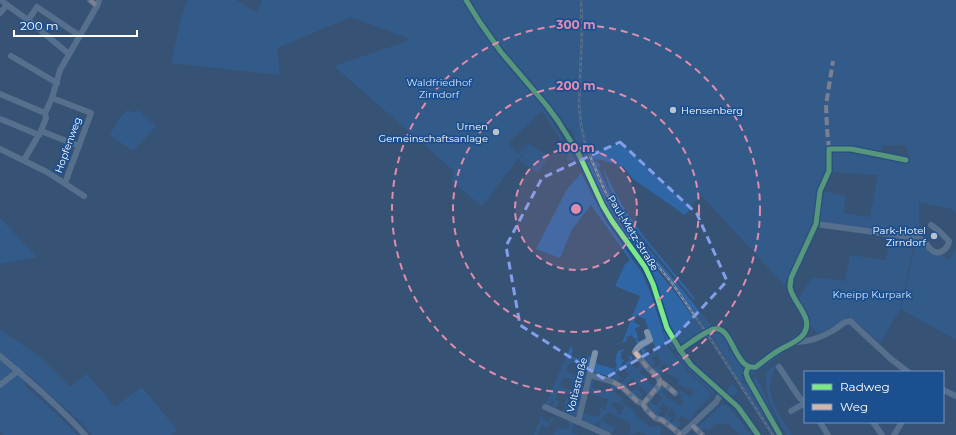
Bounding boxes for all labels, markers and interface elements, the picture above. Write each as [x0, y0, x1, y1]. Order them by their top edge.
scale bar [14, 12, 137, 38]
text: 300 m [555, 17, 596, 32]
text: 200 m [20, 18, 59, 33]
park label: Waldfriedhof Zirndorf [406, 76, 472, 101]
text: 200 m [556, 78, 596, 93]
place label: Hensenberg [681, 104, 743, 117]
marker: Hensenberg [668, 105, 678, 115]
street label: Hopfenweg [52, 115, 84, 175]
place label: Urnen Gemeinschaftsanlage [379, 120, 488, 145]
marker: Urnen Gemeinschaftsanlage [491, 127, 501, 137]
text: 100 m [558, 140, 594, 155]
street label: Paul-Metz-Straße [604, 193, 662, 273]
centre of rings [569, 202, 583, 216]
place label: Park-Hotel Zirndorf [873, 224, 927, 249]
marker: Park-Hotel Zirndorf [929, 231, 939, 241]
park label: Kneipp Kurpark [833, 288, 911, 301]
street label: Voltastraße [564, 356, 590, 414]
legend [804, 371, 944, 423]
text: Radweg [840, 379, 890, 394]
text: Weg [840, 399, 868, 414]

